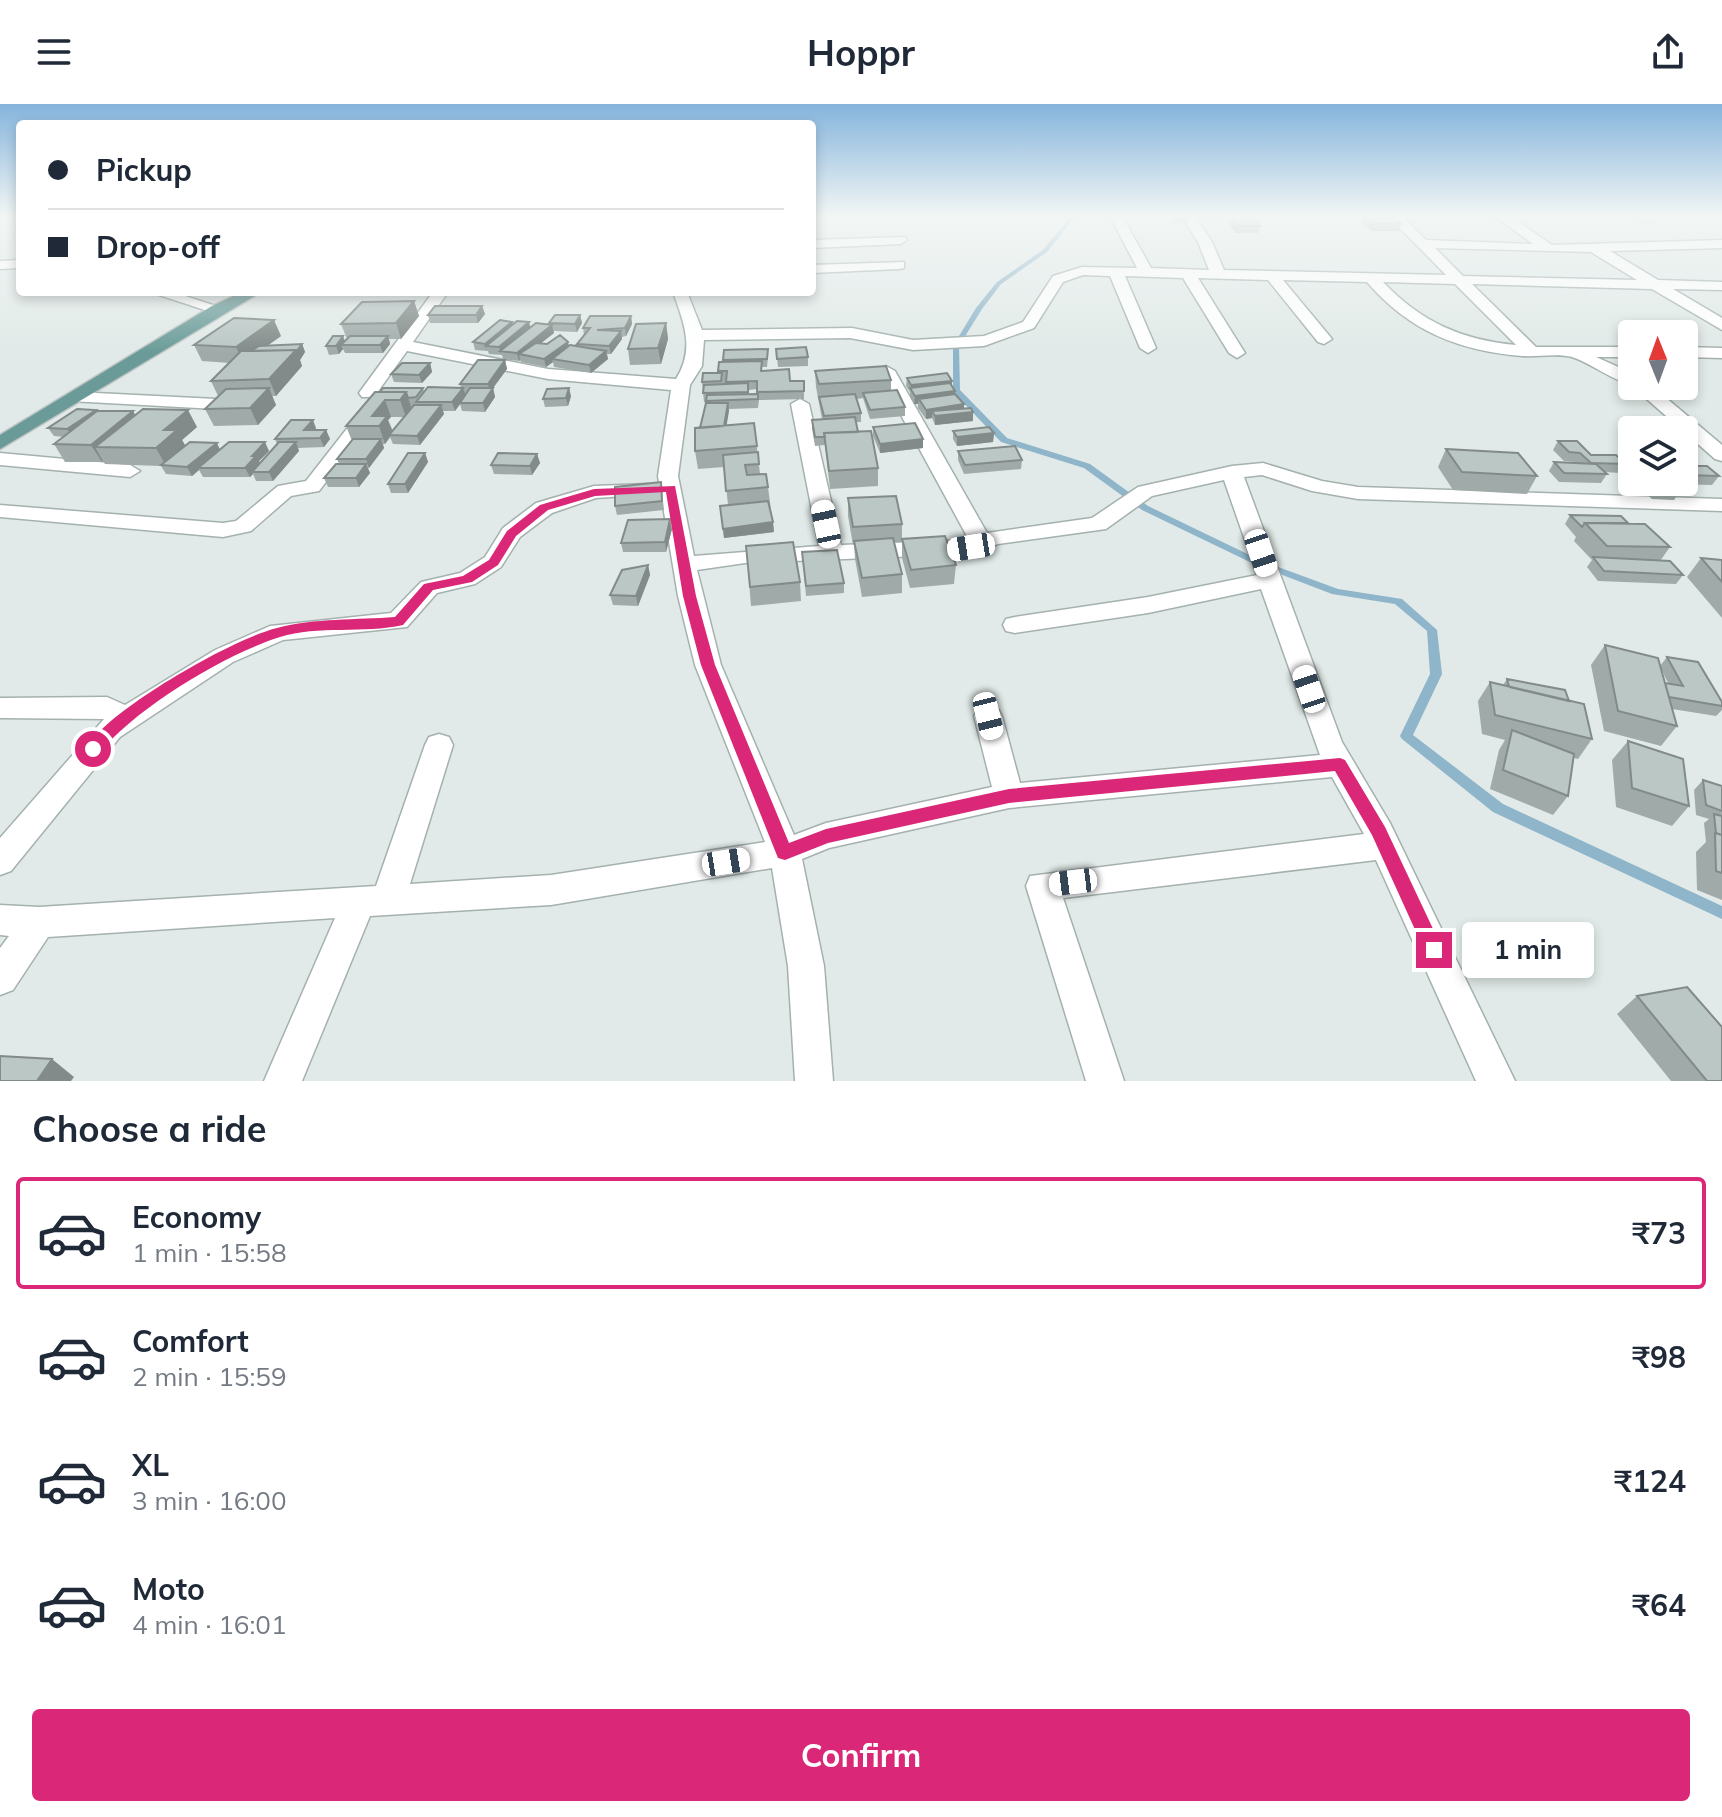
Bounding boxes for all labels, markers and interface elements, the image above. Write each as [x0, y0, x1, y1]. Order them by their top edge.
icon: menu [32, 30, 76, 74]
text: Hoppr [807, 30, 915, 75]
icon: share [1646, 30, 1690, 74]
text: Pickup [96, 151, 192, 189]
text: Drop-off [96, 228, 220, 266]
north arrow [1618, 320, 1698, 400]
map controls [1618, 320, 1698, 496]
button: layers [1618, 416, 1698, 496]
car [809, 498, 843, 550]
car [1242, 526, 1280, 580]
car [945, 531, 997, 563]
car [1290, 662, 1328, 716]
car [971, 690, 1005, 742]
route start [75, 731, 111, 767]
car [700, 846, 752, 878]
car [1048, 867, 1098, 897]
callout: 1 min [1462, 922, 1594, 978]
route end [1416, 932, 1452, 968]
text: 1 min [1494, 933, 1562, 966]
text: Choose a ride [32, 1106, 266, 1151]
icon: car [36, 1197, 108, 1269]
text: Economy [132, 1198, 261, 1236]
text: ₹73 [1632, 1214, 1686, 1252]
text: 1 min · 15:58 [132, 1236, 287, 1269]
icon: car [36, 1321, 108, 1393]
text: Comfort [132, 1322, 249, 1360]
text: ₹98 [1632, 1338, 1686, 1376]
text: 2 min · 15:59 [132, 1360, 287, 1393]
icon: car [36, 1445, 108, 1517]
text: XL [132, 1446, 169, 1484]
text: ₹124 [1614, 1462, 1686, 1500]
text: 3 min · 16:00 [132, 1484, 287, 1517]
icon: car [36, 1569, 108, 1641]
text: Moto [132, 1570, 205, 1608]
text: ₹64 [1632, 1586, 1686, 1624]
text: 4 min · 16:01 [132, 1608, 287, 1641]
button: Confirm [32, 1709, 1690, 1801]

